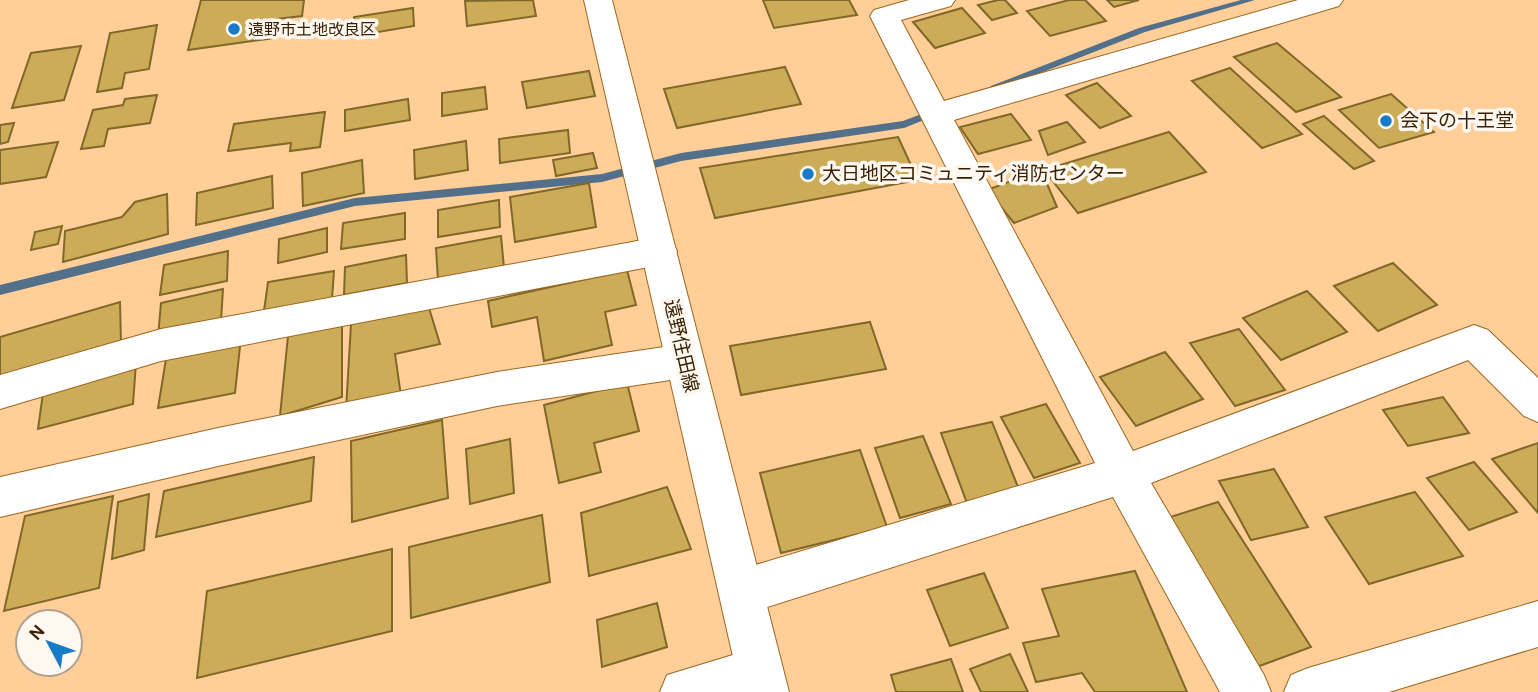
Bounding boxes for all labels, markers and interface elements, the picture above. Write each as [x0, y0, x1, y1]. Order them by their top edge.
place label: 遠野市土地改良区 [248, 20, 376, 39]
marker: 遠野市土地改良区 [226, 21, 242, 37]
place label: 会下の十王堂 [1400, 110, 1514, 132]
marker: 会下の十王堂 [1378, 113, 1394, 129]
place label: 大日地区コミュニティ消防センター [822, 163, 1125, 185]
marker: 大日地区コミュニティ消防センター [800, 166, 816, 182]
street label: 遠野住田線 [660, 297, 702, 395]
north arrow [14, 608, 84, 678]
text: N [24, 620, 50, 645]

